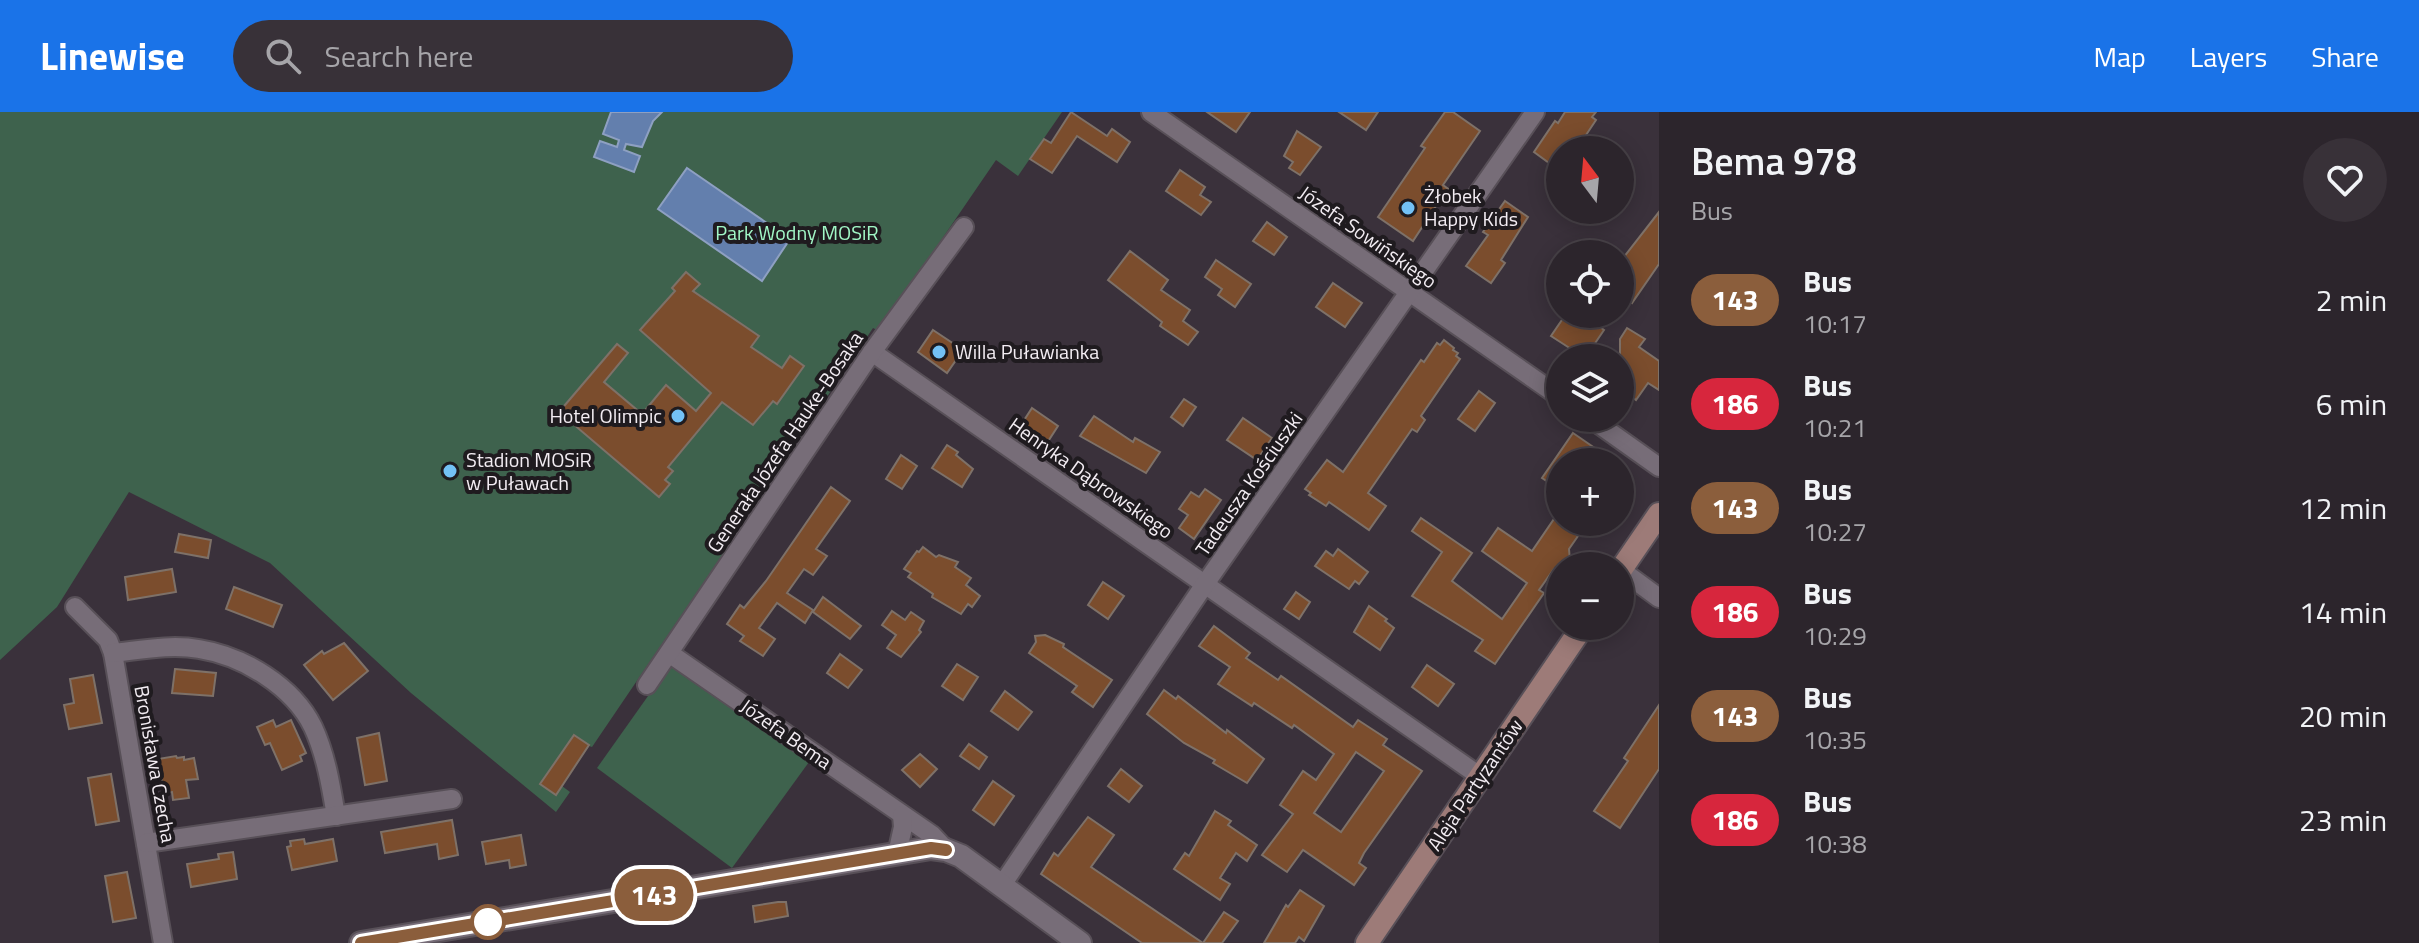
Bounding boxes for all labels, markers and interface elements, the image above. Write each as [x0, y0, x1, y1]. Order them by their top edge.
search box [233, 20, 793, 92]
text: Linewise [40, 27, 185, 85]
text: Search here [325, 33, 473, 79]
icon: search [261, 34, 305, 78]
text: Map [2093, 35, 2146, 78]
text: Layers [2190, 35, 2267, 78]
text: Share [2311, 35, 2379, 78]
text: Bema 978 [1691, 132, 1857, 190]
north arrow [1546, 136, 1634, 224]
map controls [1546, 136, 1634, 640]
button: heart [2303, 138, 2387, 222]
street label: Józefa Sowińskiego [1293, 177, 1444, 296]
place label: Żłobek Happy Kids [1424, 180, 1518, 234]
text: Bus [1691, 191, 1733, 230]
marker: Żłobek Happy Kids [1399, 199, 1417, 217]
park label: Park Wodny MOSiR [715, 217, 879, 248]
button: locate [1546, 240, 1634, 328]
text: Bus [1803, 258, 1852, 304]
text: 2 min [2316, 277, 2387, 323]
text: 143 [1711, 278, 1759, 321]
text: 10:17 [1803, 304, 1867, 343]
street label: Generała Józefa Hauke-Bosaka [699, 325, 870, 559]
place label: Willa Puławianka [955, 336, 1099, 367]
marker: Willa Puławianka [930, 343, 948, 361]
button: layers [1546, 344, 1634, 432]
text: Bus [1803, 362, 1852, 408]
text: 6 min [2316, 381, 2387, 427]
text: 186 [1711, 382, 1759, 425]
place label: Hotel Olimpic [549, 400, 662, 431]
street label: Tadeusza Kościuszki [1187, 405, 1310, 562]
marker: Hotel Olimpic [669, 407, 687, 425]
text: 10:21 [1803, 408, 1867, 447]
street label: Henryka Dąbrowskiego [1003, 409, 1180, 546]
place label: Stadion MOSiR w Puławach [466, 444, 592, 498]
button: + [1546, 448, 1634, 536]
marker: Stadion MOSiR w Puławach [441, 462, 459, 480]
text: Bus [1803, 466, 1852, 512]
text: 12 min [2299, 485, 2387, 531]
text: 143 [1711, 486, 1759, 529]
text: 10:27 [1803, 512, 1867, 551]
button: − [1546, 552, 1634, 640]
text: Bus [1803, 570, 1852, 616]
text: 14 min [2299, 589, 2387, 635]
text: 186 [1711, 590, 1759, 633]
text: 10:29 [1803, 616, 1867, 655]
text: Bus [1803, 674, 1852, 720]
street label: Bronisława Czecha [126, 683, 185, 845]
street label: Józefa Bema [734, 691, 838, 777]
text: 20 min [2299, 693, 2387, 739]
text: 143 [1711, 694, 1759, 737]
street label: Aleja Partyzantów [1419, 712, 1530, 857]
text: 10:35 [1803, 720, 1867, 759]
text: Bus [1803, 778, 1852, 824]
text: 23 min [2299, 797, 2387, 843]
text: 186 [1711, 798, 1759, 841]
text: 10:38 [1803, 824, 1867, 863]
line badge: 143 [608, 869, 700, 921]
text: 143 [630, 873, 678, 916]
unlabelled marker [471, 905, 505, 939]

